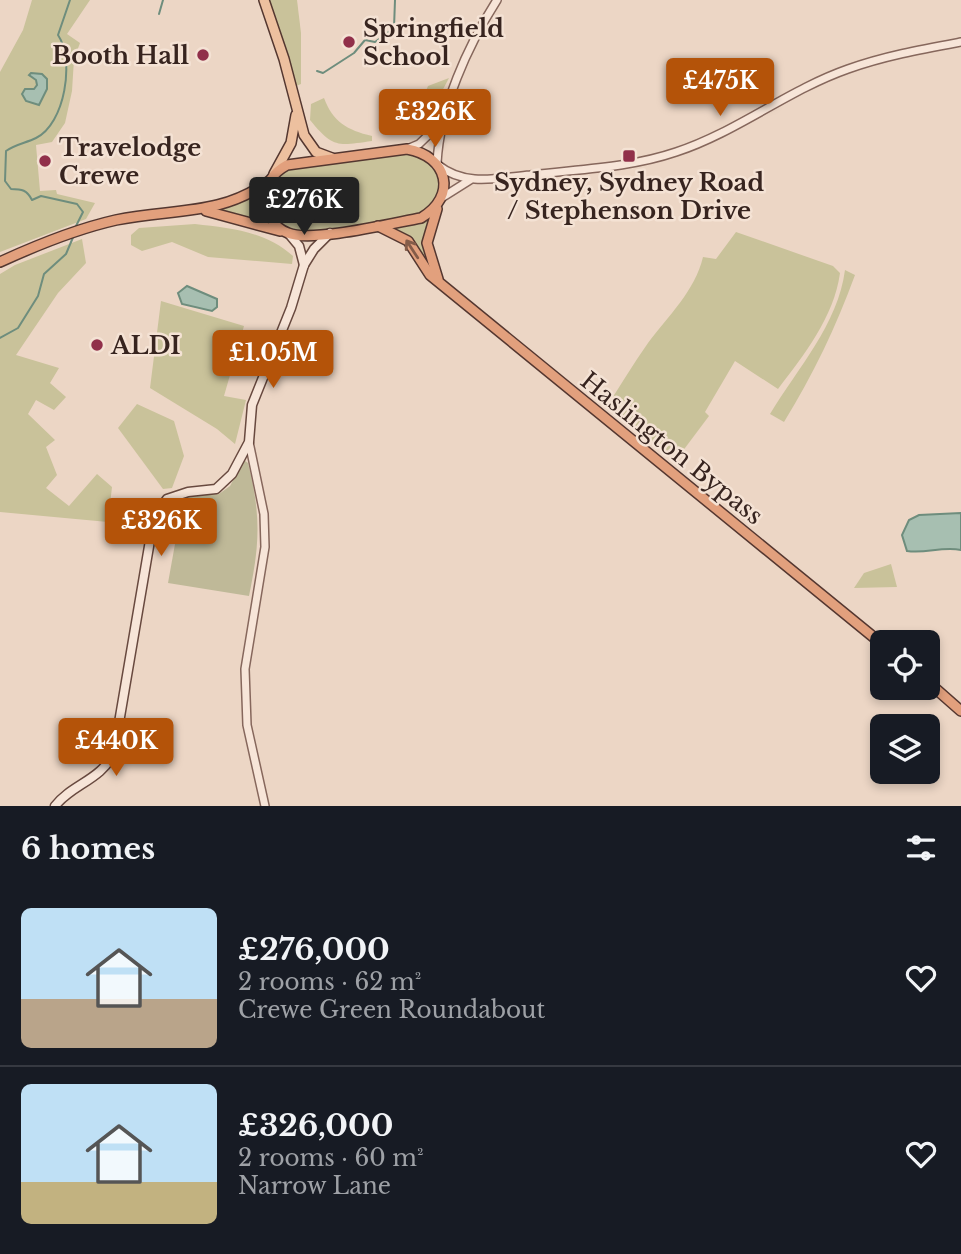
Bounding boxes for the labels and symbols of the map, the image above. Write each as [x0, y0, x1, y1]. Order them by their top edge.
place label: Springfield School [363, 14, 504, 71]
marker: Springfield School [341, 34, 357, 50]
place label: Booth Hall [52, 41, 189, 70]
marker: Booth Hall [195, 47, 211, 63]
pin: £475K [671, 58, 769, 118]
pin: £326K [386, 90, 484, 149]
place label: Travelodge Crewe [59, 133, 201, 190]
marker: Sydney, Sydney Road / Stephenson Drive [621, 148, 637, 164]
marker: Travelodge Crewe [37, 153, 53, 169]
place label: Sydney, Sydney Road / Stephenson Drive [494, 168, 764, 225]
pin: £276K [255, 177, 353, 237]
one-way arrow [404, 240, 419, 259]
pin: £1.05M [216, 330, 330, 390]
place label: ALDI [110, 331, 181, 360]
marker: ALDI [89, 337, 105, 353]
street label: Haslington Bypass [575, 366, 769, 530]
pin: £326K [112, 498, 210, 558]
pin: £440K [67, 718, 165, 778]

